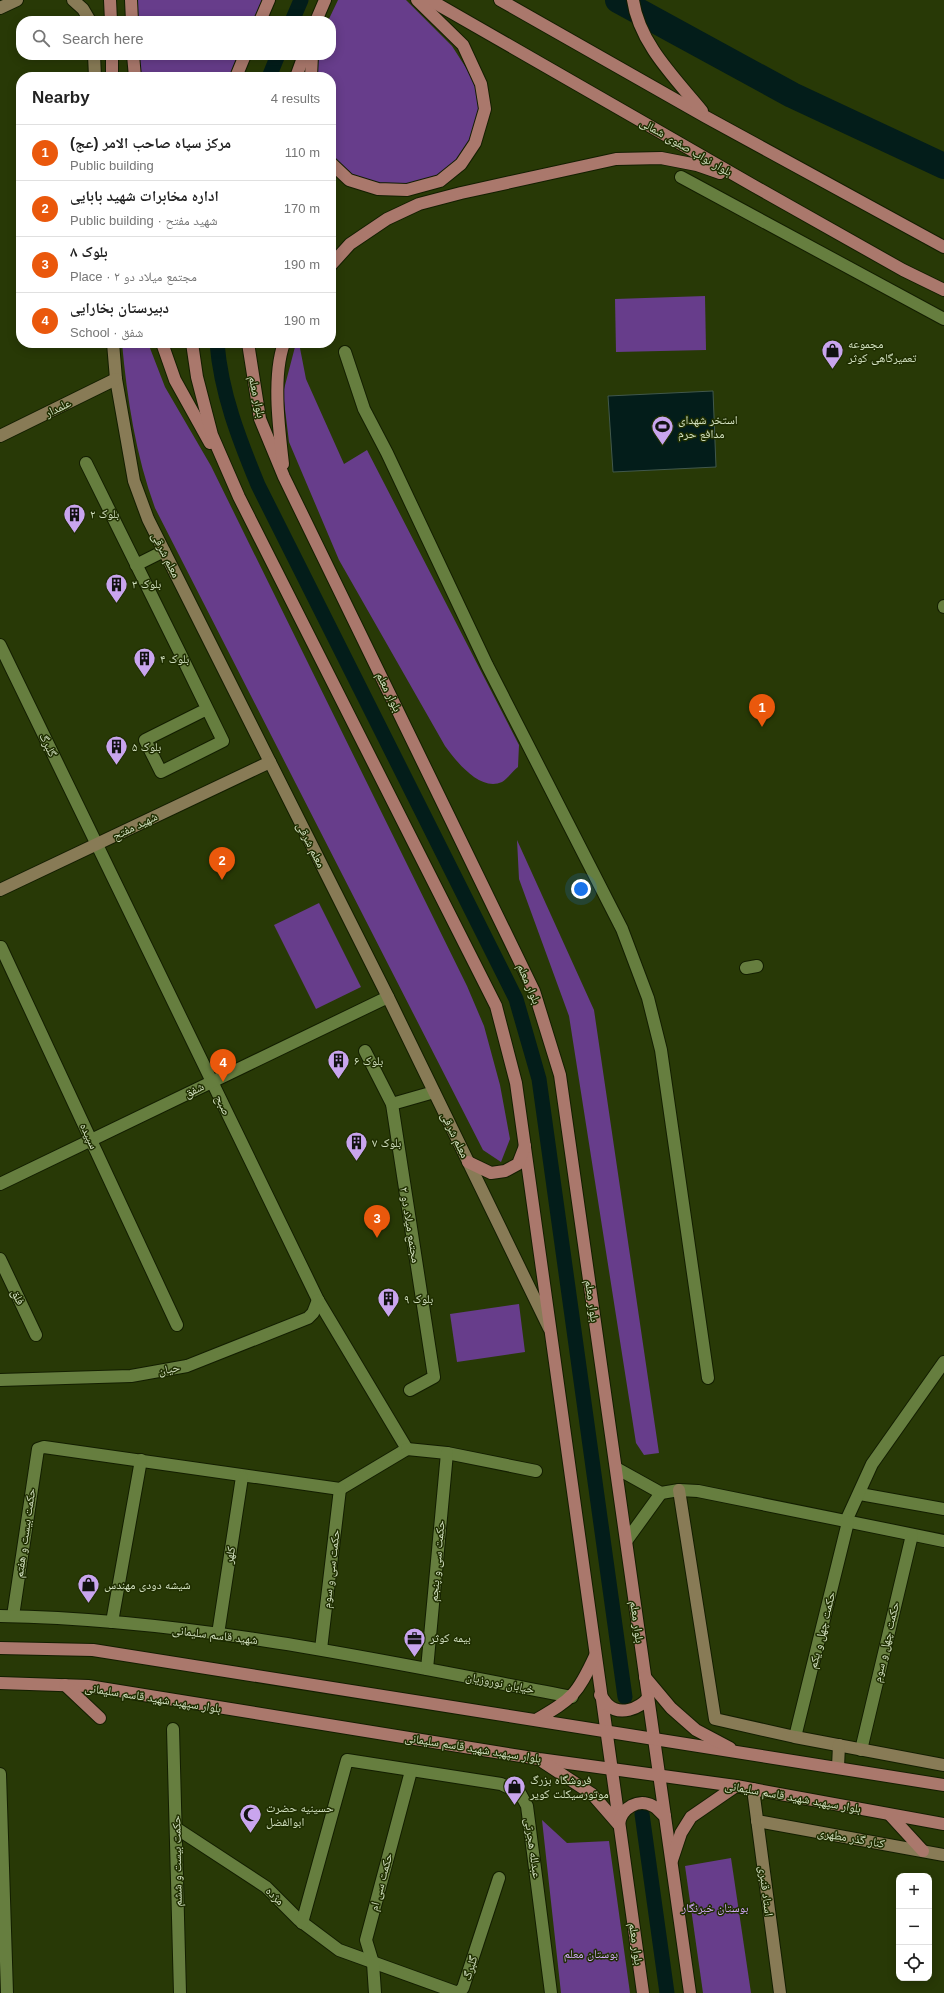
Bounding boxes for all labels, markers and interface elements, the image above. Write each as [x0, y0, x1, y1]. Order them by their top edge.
search box [16, 16, 336, 60]
icon: search [30, 27, 52, 49]
text: Search here [62, 30, 144, 47]
text: Nearby [32, 88, 90, 107]
text: 4 results [271, 91, 320, 106]
street label: بلوار نواب صفوی شمالی [637, 115, 735, 179]
text: مرکز سپاه صاحب الامر (عج) [70, 134, 231, 151]
text: 1 [41, 145, 49, 160]
text: 110 m [285, 145, 320, 160]
text: Public building [70, 158, 154, 173]
text: اداره مخابرات شهید بابایی [70, 187, 219, 204]
text: 2 [41, 201, 49, 216]
text: 170 m [284, 201, 320, 216]
text: Public building · شهید مفتح [70, 213, 218, 228]
text: بلوک ۸ [70, 243, 108, 260]
text: 3 [41, 257, 49, 272]
text: 190 m [284, 257, 320, 272]
text: Place · مجتمع میلاد دو ۲ [70, 269, 197, 284]
text: دبیرستان بخارایی [70, 299, 169, 316]
text: 4 [41, 313, 49, 328]
text: 190 m [284, 313, 320, 328]
text: School · شفق [70, 325, 143, 340]
place label: مجموعه تعمیرگاهی کوثر [847, 337, 917, 365]
shop icon: مجموعه تعمیرگاهی کوثر [819, 338, 845, 371]
street label: بلوار معلم [245, 375, 268, 419]
street label: علمدار [42, 396, 73, 421]
place label: استخر شهدای مدافع حرم [678, 413, 738, 442]
sports icon: استخر شهدای مدافع حرم [650, 414, 676, 447]
building icon: بلوک ۲ [62, 501, 88, 534]
place label: بلوک ۲ [90, 507, 119, 521]
street label: معلم شرقی [148, 530, 183, 581]
building icon: بلوک ۳ [103, 571, 129, 604]
place label: بلوک ۳ [132, 577, 161, 591]
building icon: بلوک ۴ [132, 646, 158, 679]
place label: بلوک ۴ [160, 652, 189, 666]
street label: بلوار معلم [373, 670, 405, 715]
pin: 1 [749, 694, 775, 727]
street label: گلبرگ [36, 731, 60, 759]
building icon: بلوک ۵ [103, 734, 129, 767]
place label: بلوک ۵ [132, 740, 161, 754]
street label: شهید مفتح [110, 809, 160, 843]
street label: معلم شرقی [293, 820, 328, 871]
pin: 2 [209, 847, 235, 880]
your location [571, 879, 591, 899]
street label: بلوار معلم [513, 962, 544, 1007]
building icon: بلوک ۶ [325, 1048, 351, 1081]
pin: 4 [210, 1049, 236, 1082]
place label: بلوک ۶ [354, 1054, 383, 1068]
street label: شفق [182, 1079, 206, 1101]
street label: صبح [212, 1093, 234, 1118]
street label: معلم شرقی [437, 1110, 472, 1161]
street label: سپیده [77, 1121, 101, 1151]
building icon: بلوک ۷ [344, 1130, 370, 1163]
place label: بلوک ۷ [372, 1136, 401, 1150]
street label: مجتمع میلاد دو ۲ [397, 1186, 423, 1264]
pin: 3 [364, 1205, 390, 1238]
street label: بلوار معلم [581, 1279, 602, 1323]
building icon: بلوک ۹ [375, 1286, 401, 1319]
street label: فلق [8, 1287, 28, 1307]
place label: بلوک ۹ [404, 1292, 433, 1306]
street label: حیان [157, 1360, 182, 1378]
street label: حکمت بیست و هفتم [12, 1487, 39, 1579]
street label: حکمت سی و پنجم [426, 1519, 449, 1602]
street label: حکمت سی و سوم [319, 1529, 344, 1609]
street label: کلهر [222, 1545, 238, 1566]
shop icon: شیشه دودی مهندس [76, 1572, 102, 1605]
place label: شیشه دودی مهندس [104, 1578, 191, 1592]
street label: حکمت چهل و یکم [806, 1590, 839, 1670]
street label: بلوار معلم [626, 1600, 647, 1644]
street label: حکمت چهل و سوم [870, 1600, 903, 1684]
street label: شهید قاسم سلیمانی [171, 1623, 259, 1648]
office icon: بیمه کوثر [402, 1625, 428, 1658]
place label: بیمه کوثر [429, 1631, 471, 1645]
street label: خیابان نوروزیان [464, 1669, 536, 1697]
street label: بلوار سپهبد شهید قاسم سلیمانی [84, 1680, 222, 1717]
street label: بلوار سپهبد شهید قاسم سلیمانی [404, 1730, 542, 1767]
place label: فروشگاه بزرگ موتورسیکلت کویر [529, 1773, 609, 1801]
shop icon: فروشگاه بزرگ موتورسیکلت کویر [502, 1774, 528, 1807]
street label: بلوار سپهبد شهید قاسم سلیمانی [724, 1778, 862, 1817]
place label: حسینیه حضرت ابوالفضل [266, 1801, 334, 1829]
mosque icon: حسینیه حضرت ابوالفضل [237, 1802, 263, 1835]
street label: حکمت بیست و ششم [169, 1815, 186, 1907]
street label: عبدلله هجرتی [521, 1817, 544, 1879]
street label: کنار گذر مطهری [816, 1825, 886, 1851]
street label: حکمت سی ام [367, 1851, 397, 1913]
street label: استاد قنبری [756, 1865, 776, 1917]
map controls [896, 1873, 932, 1981]
button: + [896, 1873, 932, 1909]
street label: مژده [263, 1884, 287, 1908]
park label: بوستان خبرنگار [681, 1901, 749, 1915]
button: − [896, 1909, 932, 1945]
street label: بلوار معلم [625, 1922, 646, 1966]
button: locate [896, 1945, 932, 1981]
park label: بوستان معلم [564, 1947, 618, 1962]
street label: گلبرگ [459, 1954, 481, 1982]

